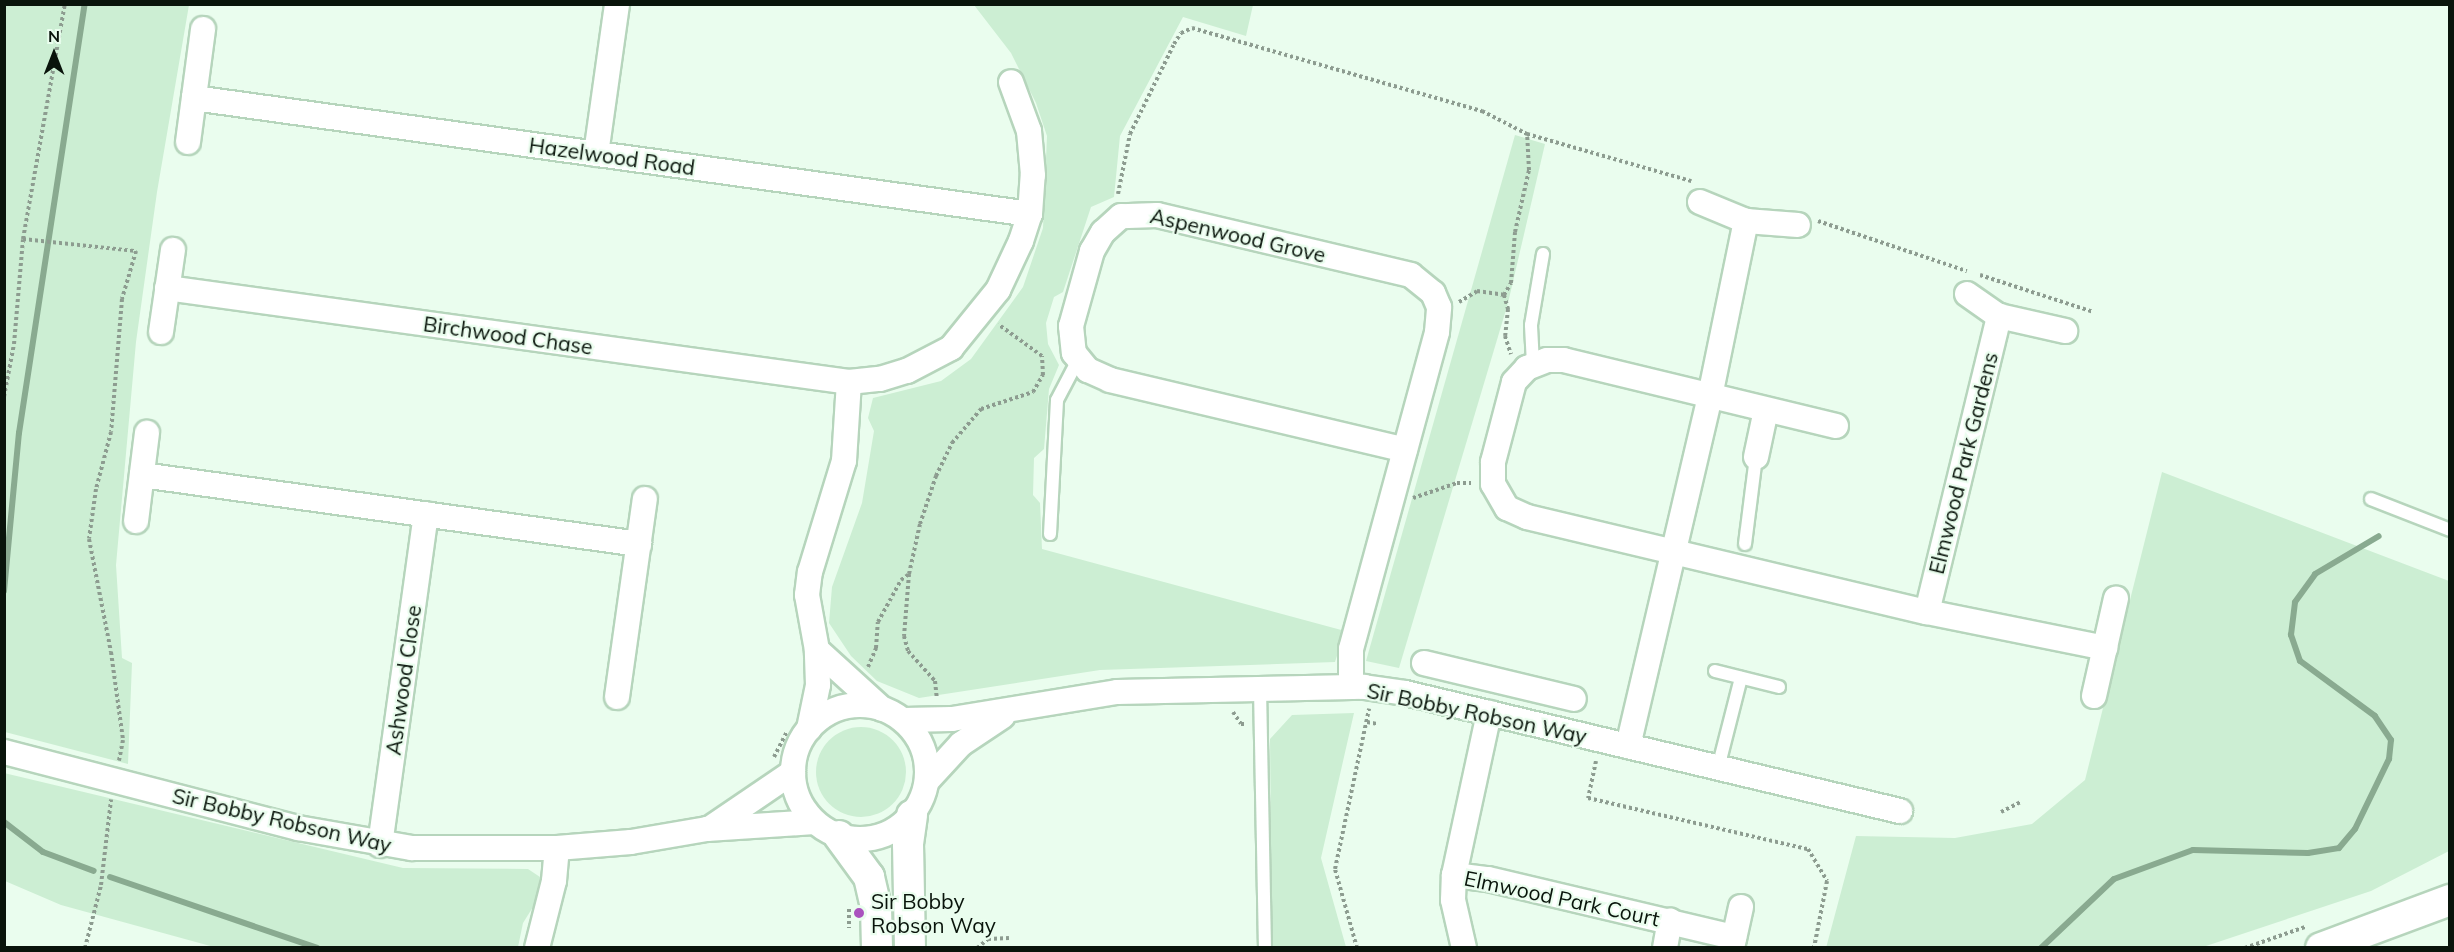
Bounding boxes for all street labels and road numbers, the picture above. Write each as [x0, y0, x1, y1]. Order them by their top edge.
street label: Hazelwood Road [527, 132, 697, 180]
street label: Aspenwood Grove [1148, 203, 1328, 267]
street label: Birchwood Chase [422, 311, 594, 359]
street label: Elmwood Park Gardens [1923, 349, 2003, 577]
street label: Ashwood Close [380, 603, 426, 757]
street label: Sir Bobby Robson Way [1365, 677, 1589, 749]
street label: Sir Bobby Robson Way [170, 783, 394, 857]
street label: Elmwood Park Court [1462, 865, 1662, 931]

